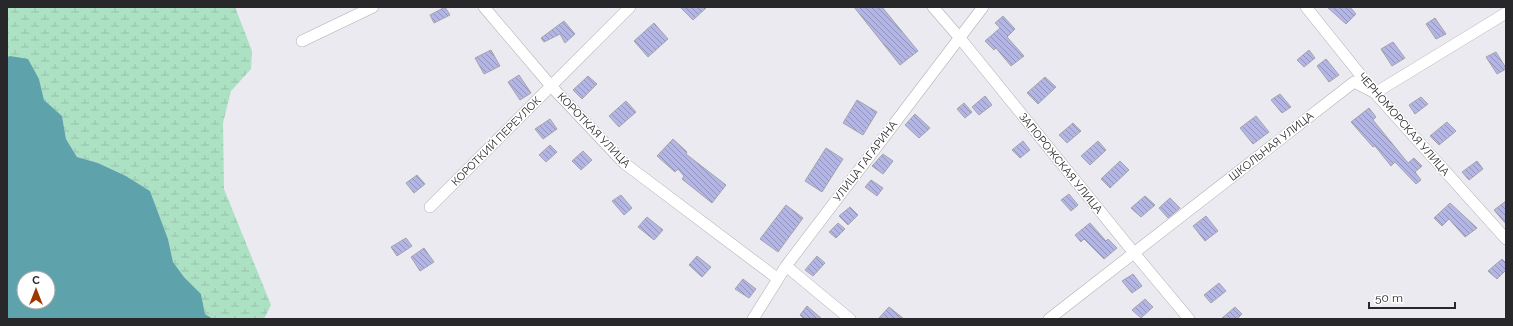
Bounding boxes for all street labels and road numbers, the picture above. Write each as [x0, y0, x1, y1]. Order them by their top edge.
street label: ЧЕРНОМОРСКАЯ УЛИЦА [1355, 70, 1452, 179]
street label: КОРОТКАЯ УЛИЦА [555, 90, 633, 171]
street label: КОРОТКИЙ ПЕРЕУЛОК [449, 94, 544, 189]
street label: ШКОЛЬНАЯ УЛИЦА [1226, 109, 1317, 184]
street label: ЗАПОРОЖСКАЯ УЛИЦА [1016, 111, 1105, 217]
street label: УЛИЦА ГАГАРИНА [831, 118, 900, 204]

